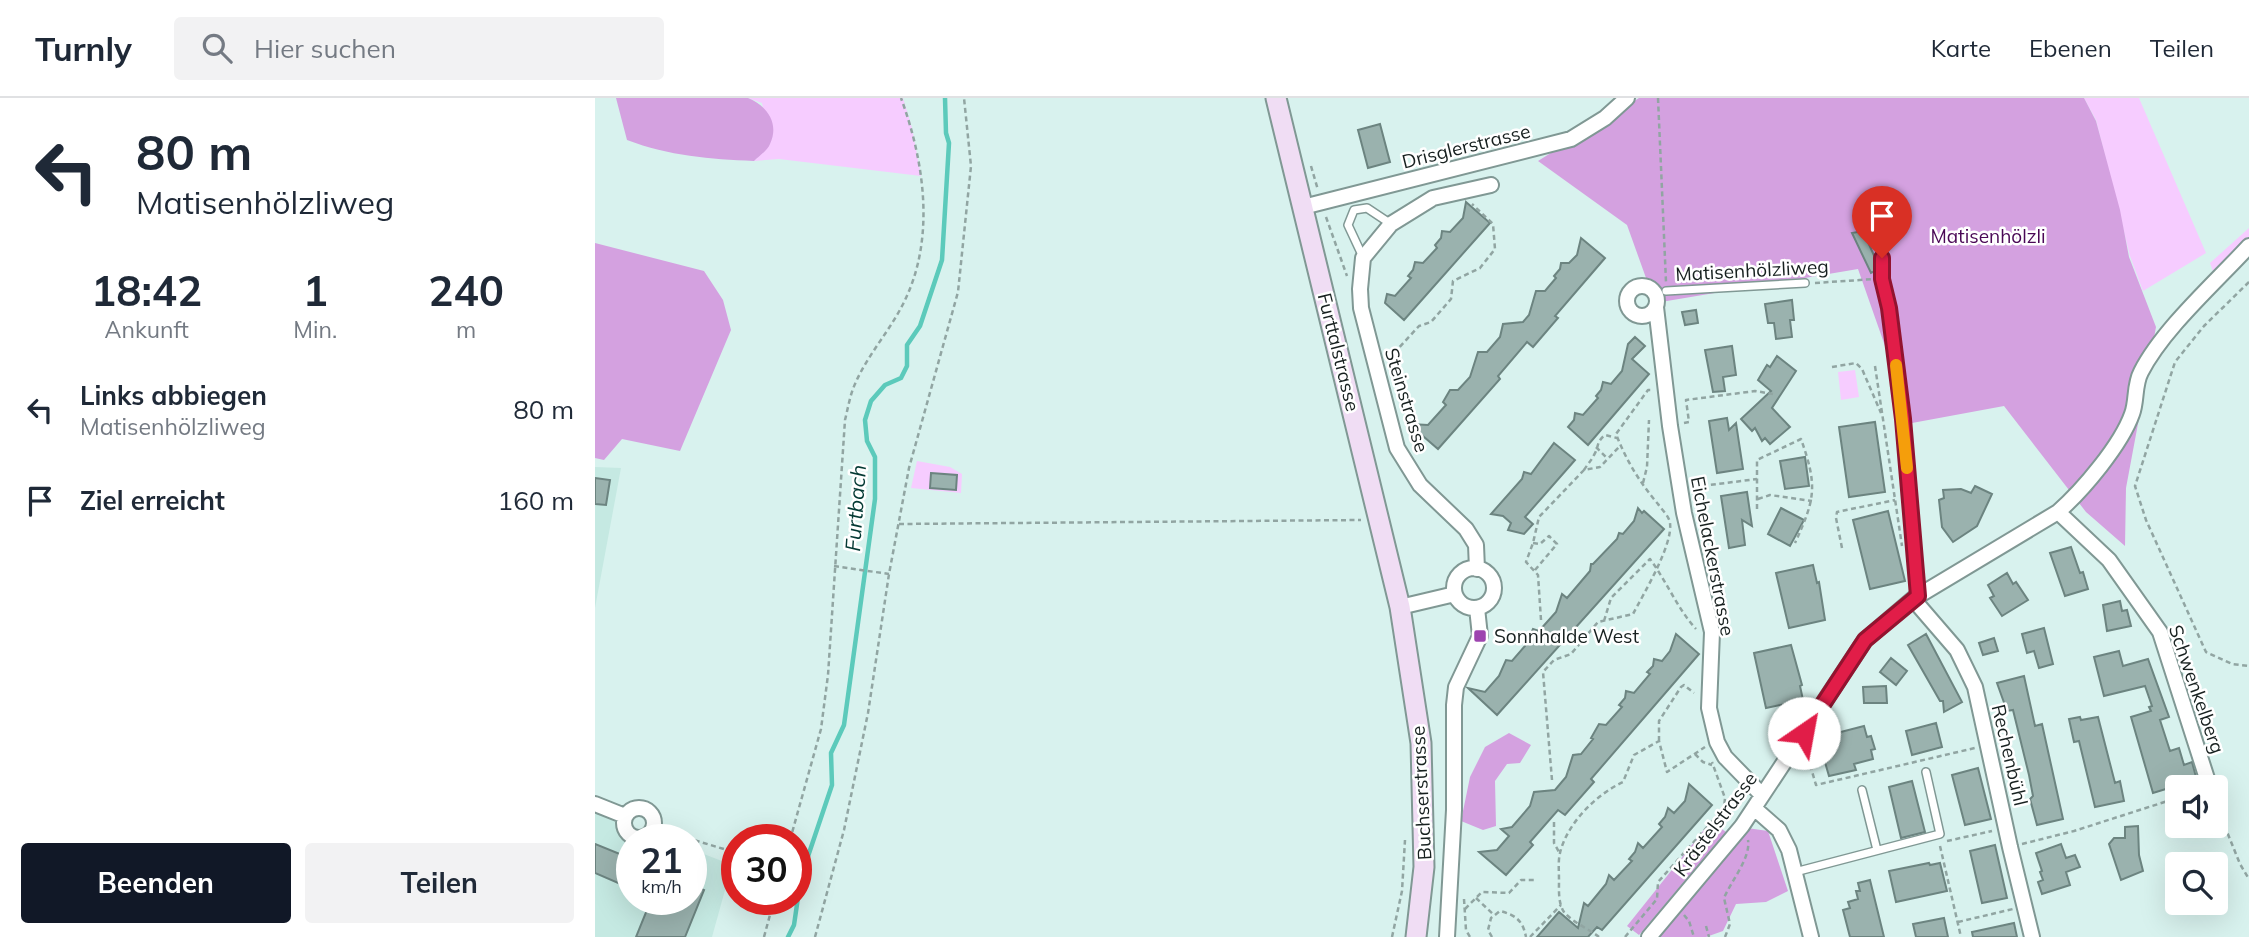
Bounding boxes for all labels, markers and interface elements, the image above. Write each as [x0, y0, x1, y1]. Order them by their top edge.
search box [174, 17, 664, 80]
text: Turnly [35, 28, 132, 69]
icon: search [198, 29, 236, 67]
text: Hier suchen [254, 32, 396, 65]
text: Karte [1931, 33, 1991, 63]
text: Ebenen [2029, 33, 2112, 63]
text: Teilen [2150, 33, 2214, 63]
street label: Drisglerstrasse [1399, 118, 1533, 174]
text: 80 m [136, 121, 252, 182]
icon: left [21, 126, 112, 217]
text: Matisenhölzliweg [136, 182, 394, 222]
pin [1852, 186, 1912, 258]
icon: arrive [1863, 197, 1901, 235]
park label: Matisenhölzli [1930, 224, 2046, 248]
street label: Matisenhölzliweg [1675, 254, 1829, 286]
text: 18:42 [91, 264, 202, 317]
text: 1 [303, 264, 328, 317]
text: 240 [428, 264, 504, 317]
street label: Furttalstrasse [1313, 290, 1365, 414]
text: Ankunft [105, 315, 189, 344]
text: Min. [293, 315, 337, 344]
text: m [456, 315, 476, 344]
street label: Steinstrasse [1380, 345, 1434, 455]
text: Links abbiegen [80, 379, 267, 412]
icon: left [21, 391, 59, 429]
text: 80 m [513, 393, 574, 426]
text: Matisenhölzliweg [80, 412, 266, 441]
water label: Furtbach [839, 464, 871, 552]
street label: Eichelackerstrasse [1686, 474, 1740, 638]
icon: arrive [21, 482, 59, 520]
text: Ziel erreicht [80, 484, 225, 517]
text: 160 m [498, 484, 574, 517]
street label: Schwenkelberg [2164, 622, 2230, 756]
place label: Sonnhalde West [1494, 624, 1639, 648]
marker: Sonnhalde West [1472, 628, 1488, 644]
position arrow [1767, 696, 1841, 770]
street label: Rechenbühl [1987, 702, 2033, 808]
street label: Buchserstrasse [1406, 725, 1436, 861]
street label: Krästelstrasse [1668, 767, 1762, 881]
map controls [2165, 775, 2228, 915]
button: sound [2165, 775, 2228, 838]
speed limit sign: 30 [721, 824, 812, 915]
text: 21 [640, 838, 683, 882]
button: Beenden [21, 843, 291, 923]
button: Teilen [305, 843, 574, 923]
button: search [2165, 852, 2228, 915]
text: km/h [641, 875, 682, 898]

